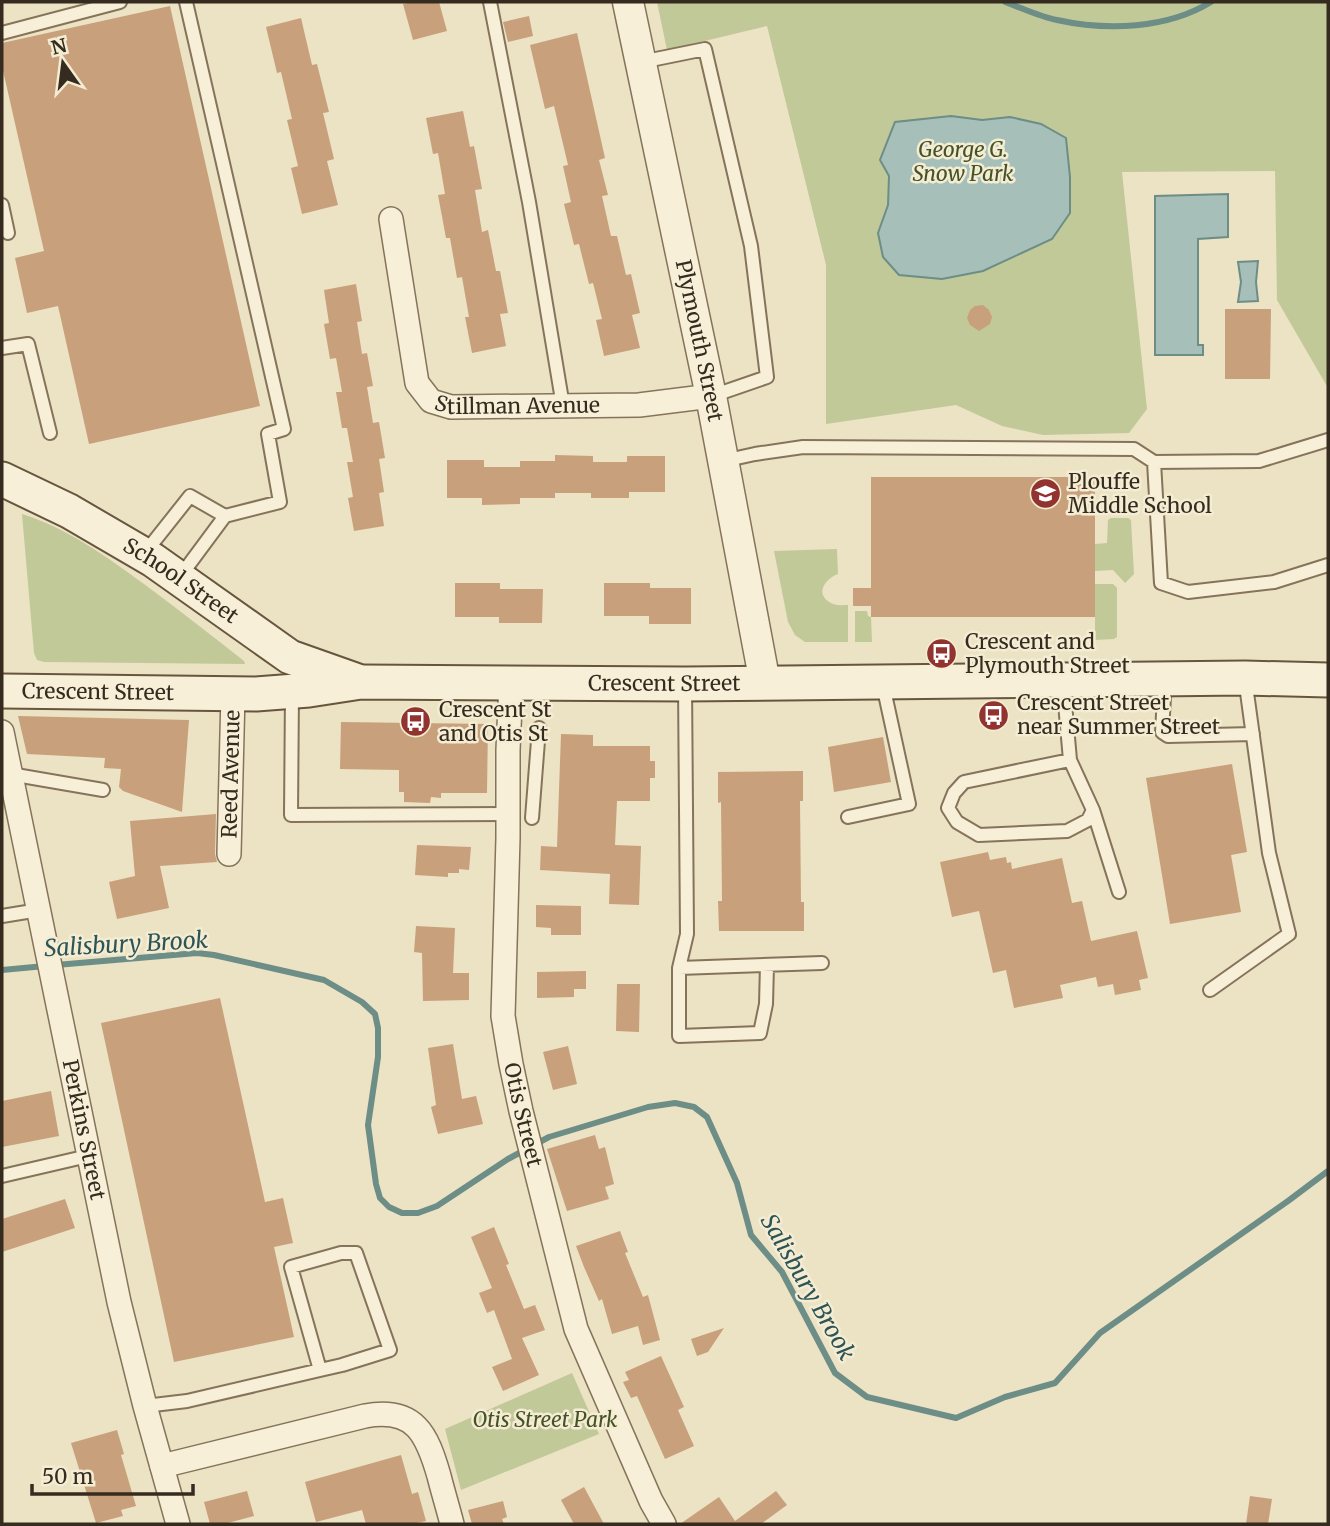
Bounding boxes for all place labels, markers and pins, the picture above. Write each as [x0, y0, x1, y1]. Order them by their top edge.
place label: Plouffe Middle School [1068, 468, 1212, 519]
school or university icon: Plouffe Middle School [1028, 477, 1062, 511]
place label: Crescent and Plymouth Street [965, 628, 1130, 679]
bus stop icon: Crescent and Plymouth Street [925, 637, 959, 671]
place label: Crescent Street near Summer Street [1017, 689, 1220, 740]
place label: Crescent St and Otis St [439, 696, 552, 747]
bus stop icon: Crescent Street near Summer Street [977, 698, 1011, 732]
bus stop icon: Crescent St and Otis St [399, 705, 433, 739]

